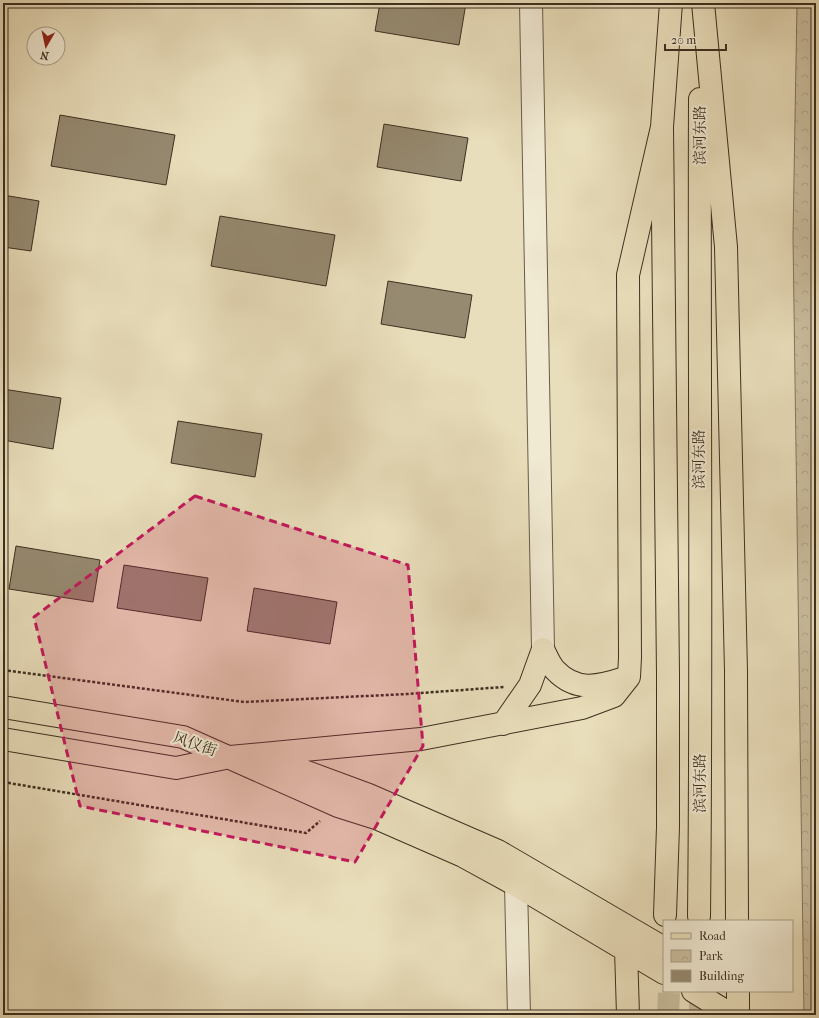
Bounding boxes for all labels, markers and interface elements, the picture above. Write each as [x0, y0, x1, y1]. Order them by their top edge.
north arrow [26, 26, 66, 66]
scale bar [665, 26, 726, 52]
text: 20 m [671, 33, 696, 47]
text: N [39, 48, 50, 62]
street label: 滨河东路 [691, 105, 709, 165]
street label: 滨河东路 [690, 429, 708, 489]
street label: 风仪街 [171, 728, 219, 760]
street label: 滨河东路 [691, 753, 709, 813]
legend [663, 920, 793, 992]
text: Road [699, 929, 726, 943]
text: Park [699, 949, 724, 963]
text: Building [699, 969, 744, 983]

